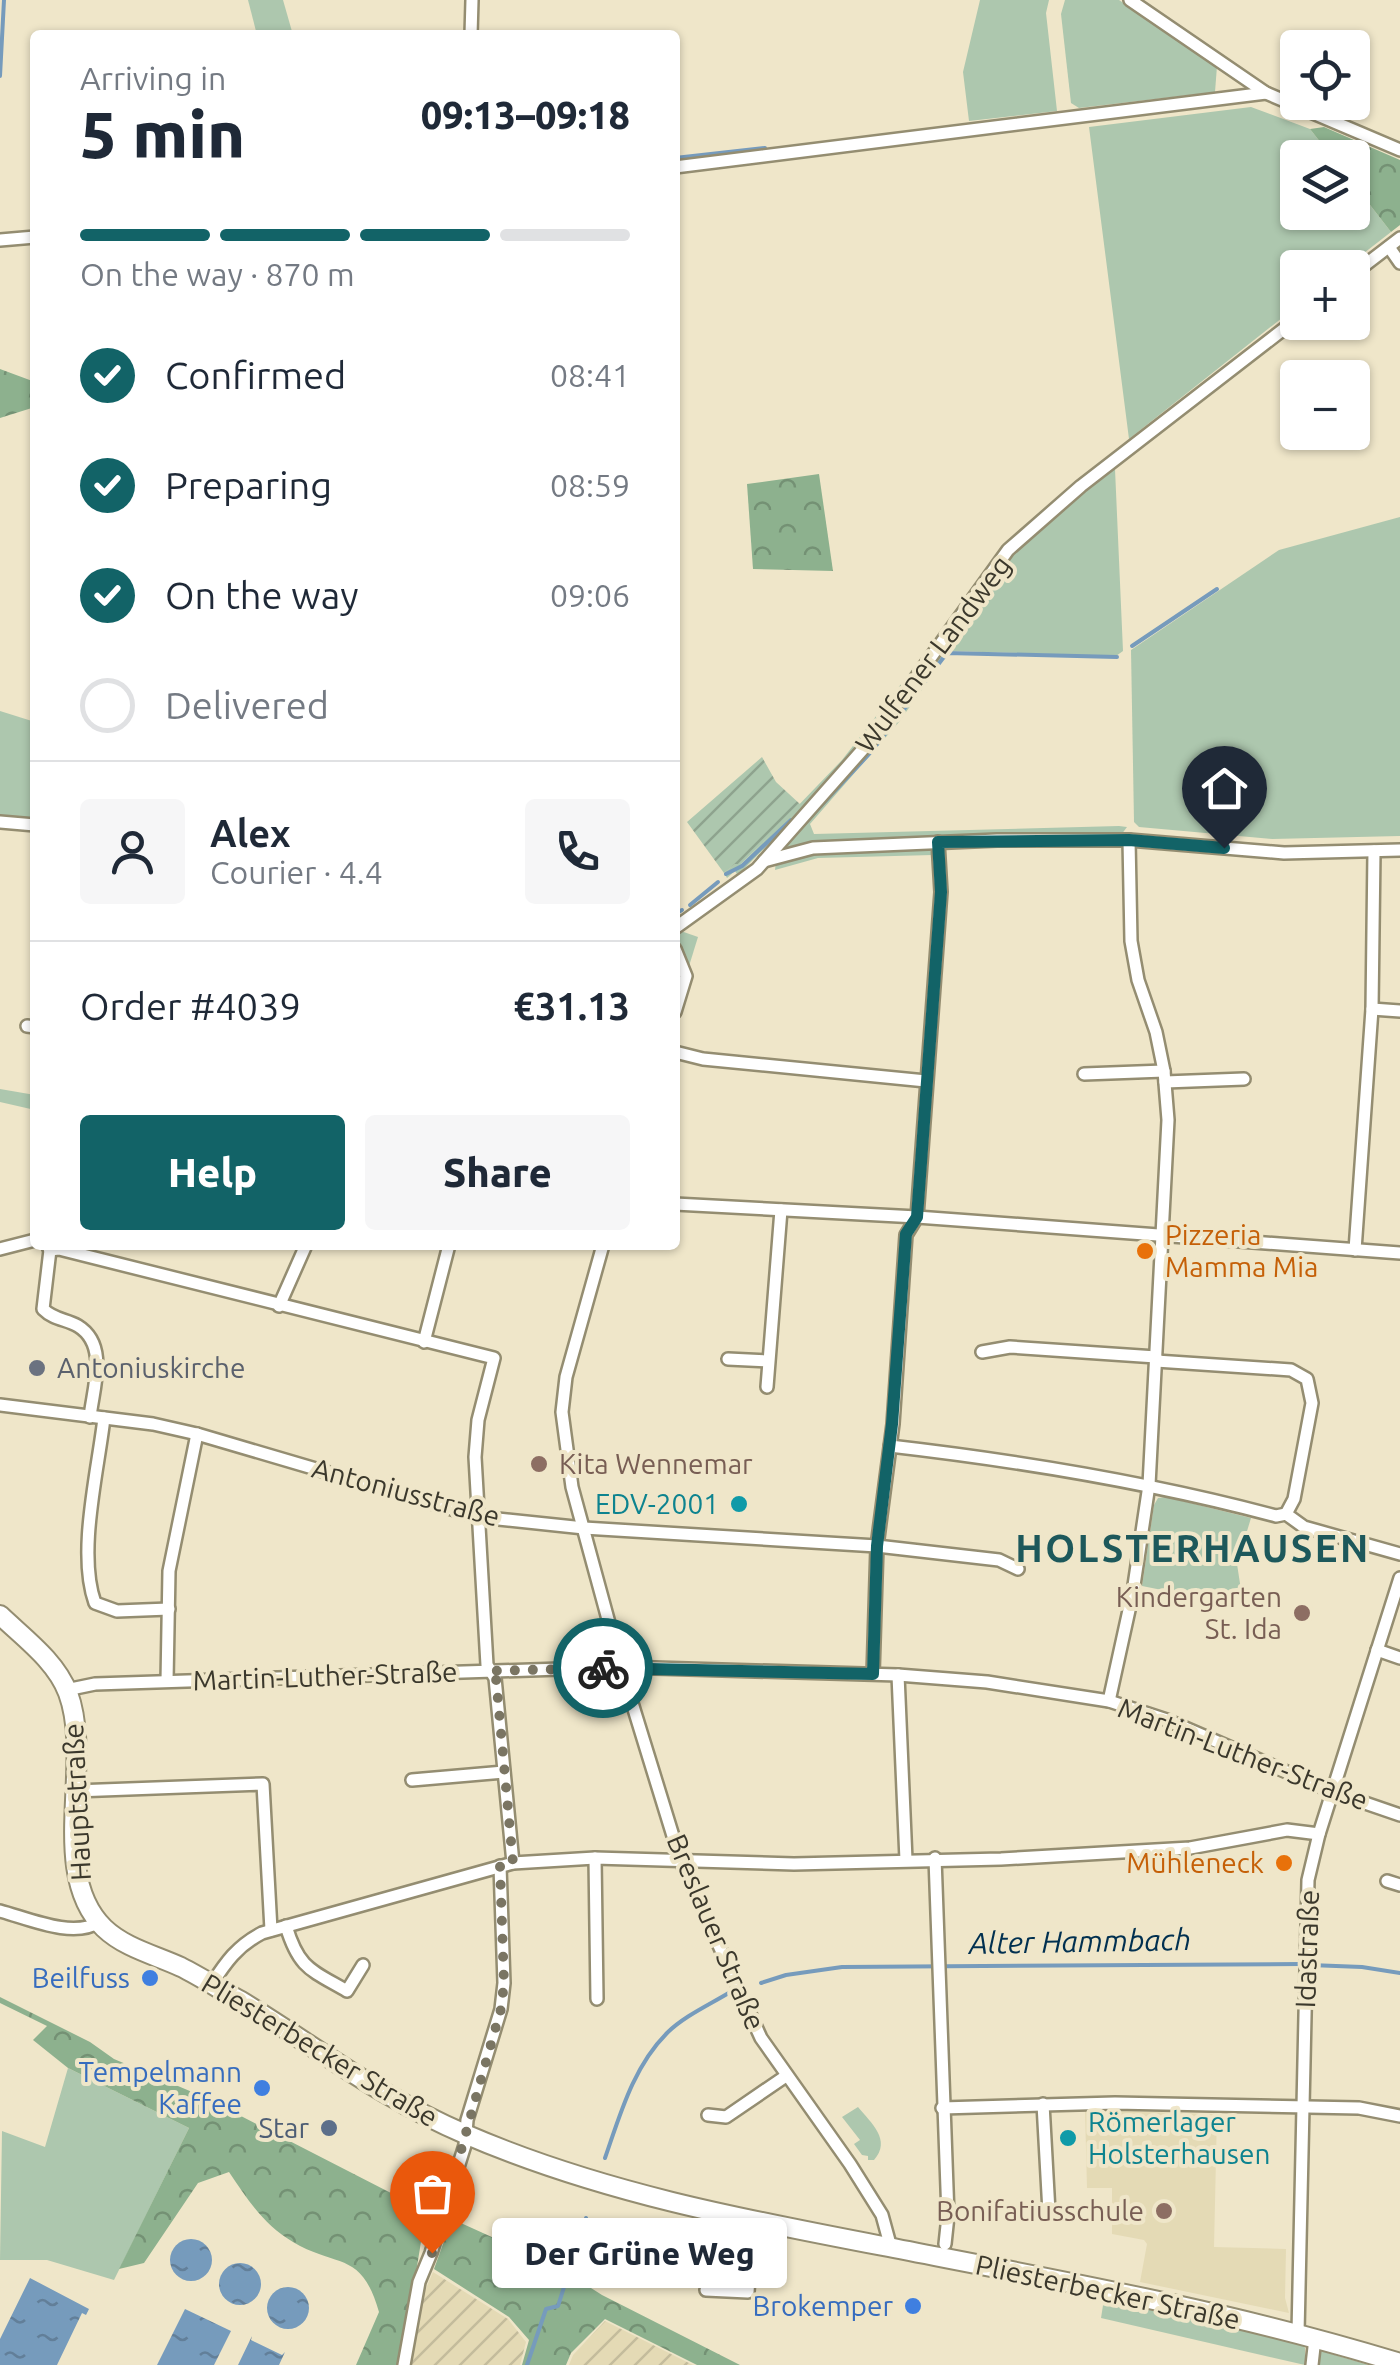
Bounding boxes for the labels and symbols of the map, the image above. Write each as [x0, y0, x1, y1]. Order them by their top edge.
street label: Wulfener Landweg [849, 549, 1017, 758]
pin [1182, 746, 1267, 849]
place label: Pizzeria Mamma Mia [1165, 1219, 1318, 1282]
marker: Pizzeria Mamma Mia [1134, 1240, 1156, 1262]
place label: Antoniuskirche [57, 1352, 245, 1383]
marker: Antoniuskirche [26, 1357, 48, 1379]
place label: Kita Wennemar [559, 1448, 753, 1479]
street label: Antoniusstraße [309, 1452, 503, 1531]
marker: Kita Wennemar [528, 1453, 550, 1475]
place label: EDV-2001 [595, 1488, 719, 1519]
marker: EDV-2001 [728, 1493, 750, 1515]
district label: HOLSTERHAUSEN [1015, 1527, 1371, 1569]
place label: Kindergarten St. Ida [1116, 1581, 1282, 1644]
marker: Kindergarten St. Ida [1291, 1602, 1313, 1624]
courier [553, 1618, 653, 1718]
street label: Martin-Luther-Straße [192, 1655, 458, 1696]
street label: Martin-Luther-Straße [1114, 1692, 1372, 1816]
street label: Hauptstraße [57, 1722, 96, 1882]
street label: Breslauer Straße [661, 1829, 772, 2034]
place label: Mühleneck [1126, 1847, 1264, 1878]
marker: Mühleneck [1273, 1852, 1295, 1874]
street label: Idastraße [1289, 1889, 1324, 2009]
water label: Alter Hammbach [967, 1922, 1191, 1960]
place label: Beilfuss [32, 1962, 130, 1993]
marker: Beilfuss [139, 1967, 161, 1989]
street label: Pliesterbecker Straße [197, 1967, 444, 2132]
place label: Tempelmann Kaffee [78, 2056, 242, 2119]
marker: Tempelmann Kaffee [251, 2077, 273, 2099]
place label: Römerlager Holsterhausen [1088, 2106, 1270, 2169]
place label: Star [258, 2112, 309, 2143]
marker: Star [318, 2117, 340, 2139]
marker: Römerlager Holsterhausen [1057, 2127, 1079, 2149]
pin [390, 2151, 475, 2254]
place label: Bonifatiusschule [936, 2195, 1144, 2226]
marker: Bonifatiusschule [1153, 2200, 1175, 2222]
callout: Der Grüne Weg [492, 2218, 787, 2288]
street label: Pliesterbecker Straße [973, 2248, 1243, 2335]
place label: Brokemper [753, 2290, 893, 2321]
marker: Brokemper [902, 2295, 924, 2317]

